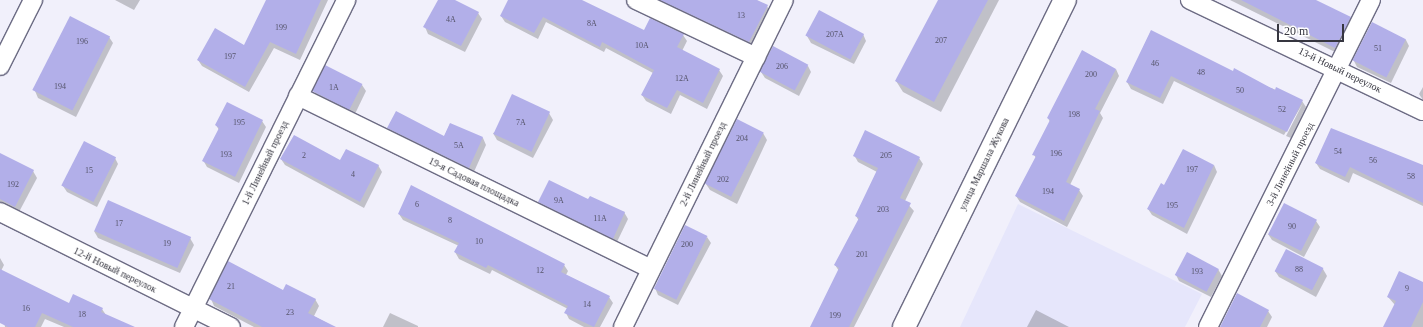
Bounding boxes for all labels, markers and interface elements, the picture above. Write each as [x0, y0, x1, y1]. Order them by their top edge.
house number: 13 [737, 11, 745, 21]
house number: 4А [446, 15, 456, 25]
scale bar [1279, 16, 1346, 42]
house number: 8А [587, 19, 597, 29]
house number: 199 [275, 23, 287, 33]
text: 20 m [1284, 24, 1308, 38]
house number: 207А [826, 30, 844, 40]
house number: 207 [935, 36, 947, 46]
house number: 196 [76, 37, 88, 47]
house number: 10А [635, 41, 649, 51]
house number: 51 [1374, 44, 1382, 54]
street label: 13-й Новый переулок [1296, 45, 1384, 95]
house number: 197 [224, 52, 236, 62]
house number: 46 [1151, 59, 1159, 69]
house number: 206 [776, 62, 788, 72]
house number: 48 [1197, 68, 1205, 78]
house number: 200 [1085, 70, 1097, 80]
house number: 12А [675, 74, 689, 84]
house number: 194 [54, 82, 66, 92]
house number: 1А [329, 83, 339, 93]
house number: 50 [1236, 86, 1244, 96]
house number: 52 [1278, 105, 1286, 115]
house number: 198 [1068, 110, 1080, 120]
street label: улица Маршала Жукова [956, 116, 1012, 212]
house number: 195 [233, 118, 245, 128]
house number: 7А [516, 118, 526, 128]
street label: 1-й Линейный проезд [239, 119, 291, 207]
street label: 2-й Линейный проезд [677, 120, 729, 208]
street label: 3-й Линейный проезд [1264, 120, 1316, 208]
house number: 204 [736, 134, 748, 144]
house number: 5А [454, 141, 464, 151]
house number: 54 [1334, 147, 1342, 157]
house number: 196 [1050, 149, 1062, 159]
house number: 193 [220, 150, 232, 160]
house number: 2 [302, 151, 306, 161]
house number: 205 [880, 151, 892, 161]
street label: 19-я Садовая площадка [427, 155, 521, 209]
house number: 56 [1369, 156, 1377, 166]
house number: 197 [1186, 165, 1198, 175]
house number: 15 [85, 166, 93, 176]
house number: 4 [351, 170, 355, 180]
house number: 58 [1407, 172, 1415, 182]
house number: 202 [717, 175, 729, 185]
house number: 192 [7, 180, 19, 190]
house number: 194 [1042, 187, 1054, 197]
house number: 9А [554, 196, 564, 206]
house number: 6 [415, 200, 419, 210]
house number: 195 [1166, 201, 1178, 211]
house number: 203 [877, 205, 889, 215]
house number: 11А [593, 214, 607, 224]
house number: 8 [448, 216, 452, 226]
house number: 17 [115, 219, 123, 229]
house number: 90 [1288, 222, 1296, 232]
house number: 10 [475, 237, 483, 247]
house number: 19 [163, 239, 171, 249]
house number: 200 [681, 240, 693, 250]
street label: 12-й Новый переулок [71, 245, 159, 295]
house number: 201 [856, 250, 868, 260]
house number: 88 [1295, 265, 1303, 275]
house number: 12 [536, 266, 544, 276]
house number: 193 [1191, 267, 1203, 277]
house number: 21 [227, 282, 235, 292]
house number: 9 [1405, 284, 1409, 294]
house number: 14 [583, 300, 591, 310]
house number: 16 [22, 304, 30, 314]
house number: 23 [286, 308, 294, 318]
house number: 18 [78, 310, 86, 320]
house number: 199 [829, 311, 841, 321]

